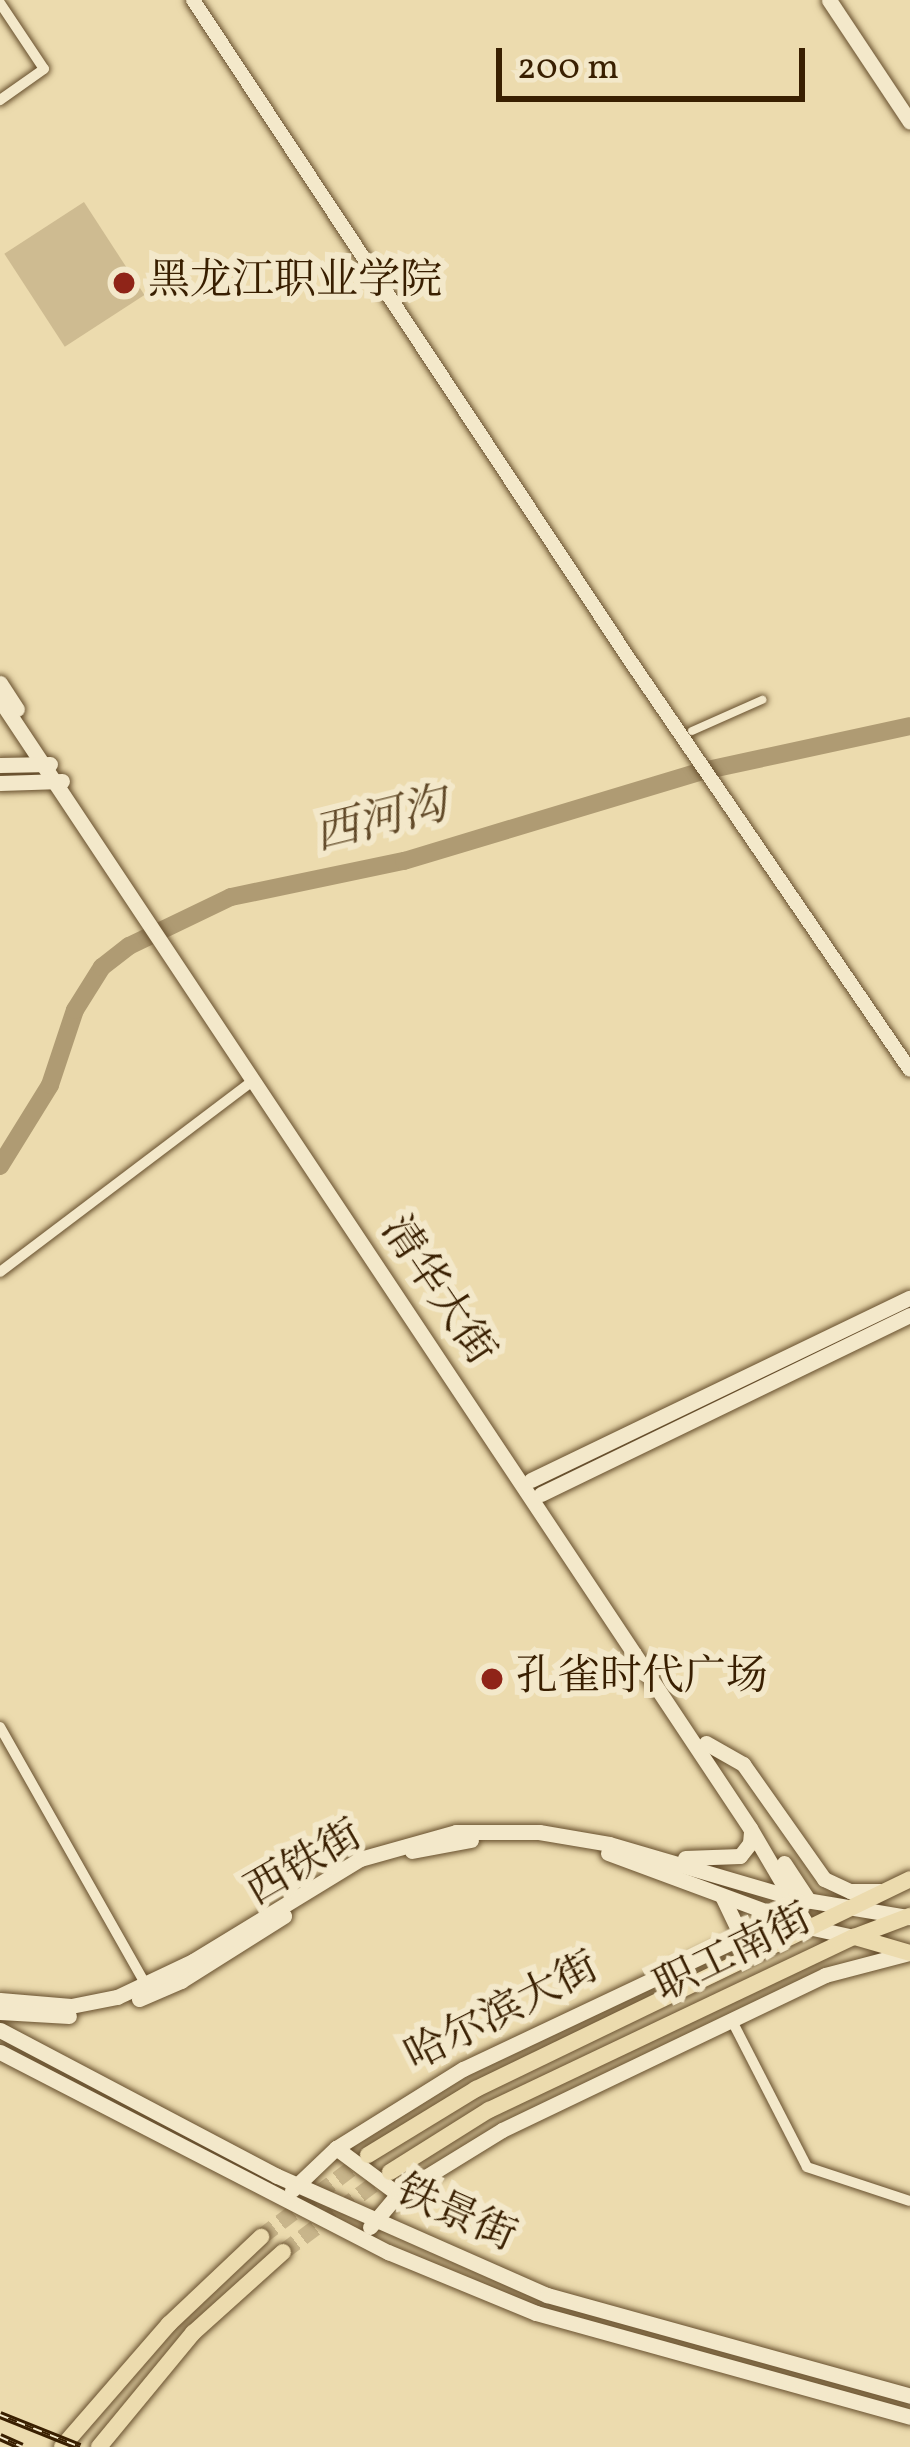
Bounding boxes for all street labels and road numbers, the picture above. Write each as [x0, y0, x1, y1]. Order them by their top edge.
street label: 清华大街 [368, 1208, 504, 1376]
street label: 西铁街 [238, 1812, 372, 1918]
street label: 职工南街 [647, 1896, 821, 2014]
street label: 哈尔滨大街 [398, 1944, 608, 2084]
street label: 铁景街 [387, 2167, 523, 2265]

